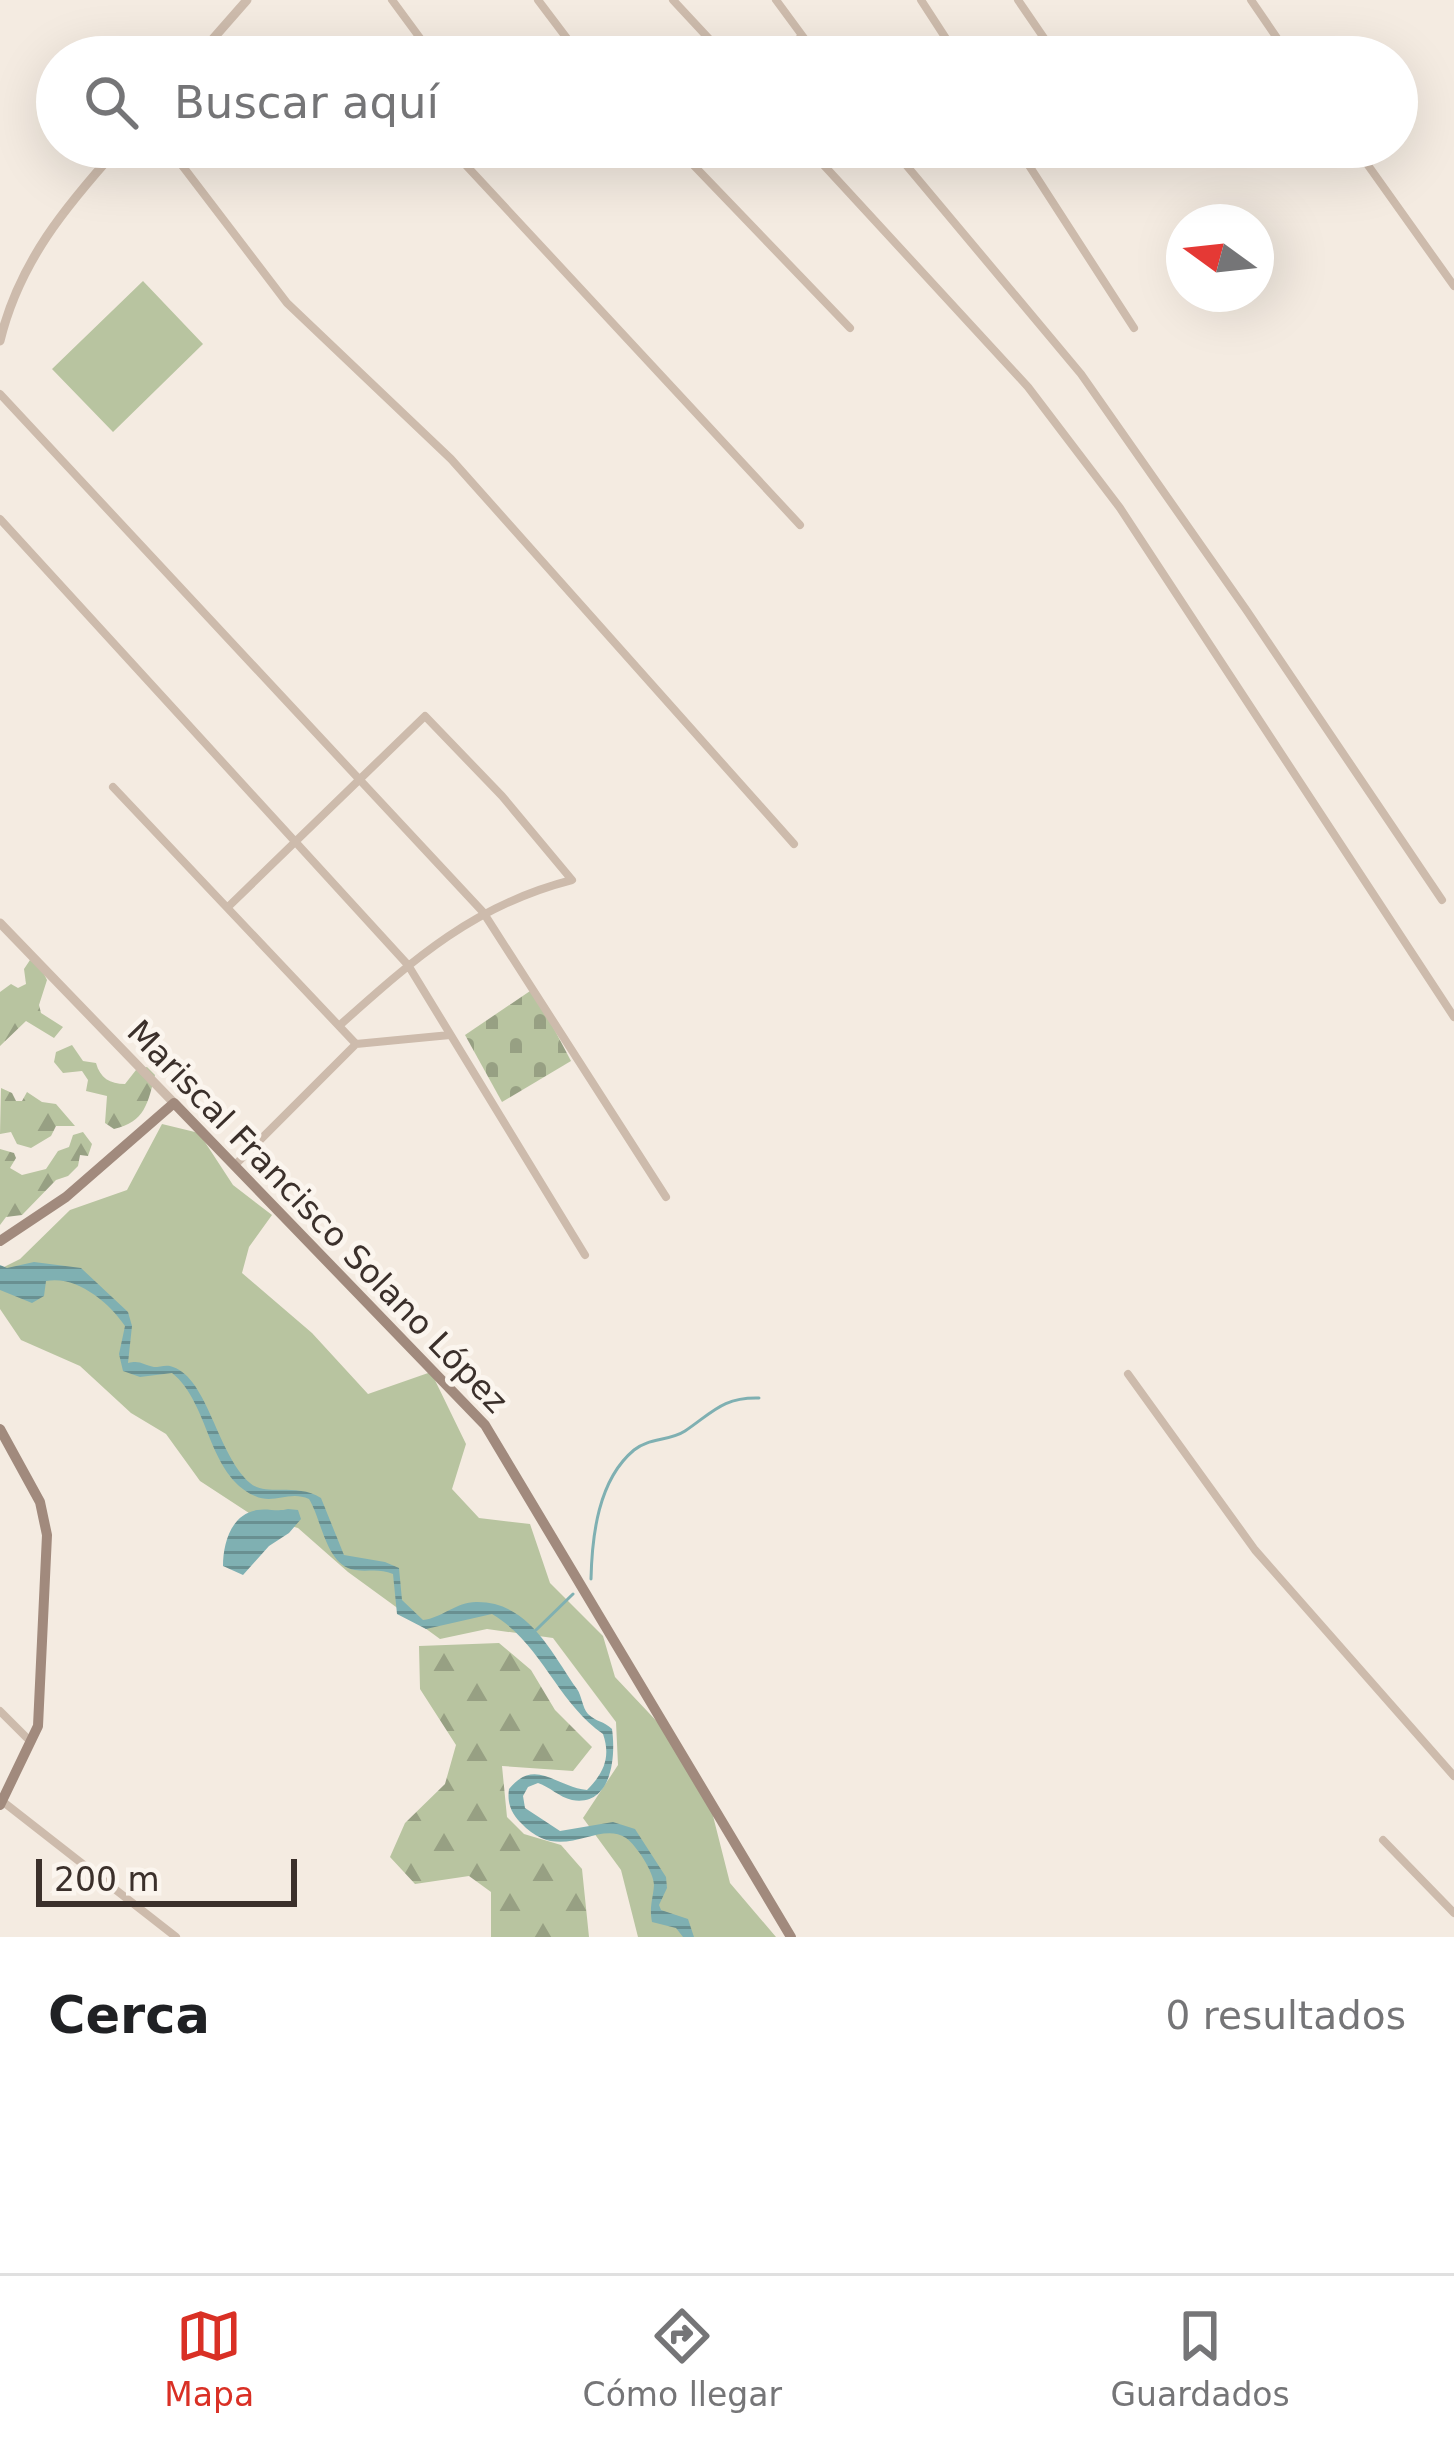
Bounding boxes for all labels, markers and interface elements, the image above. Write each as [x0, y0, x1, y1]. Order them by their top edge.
search box [36, 36, 1418, 168]
icon: search [78, 69, 144, 135]
text: Buscar aquí [174, 76, 439, 129]
north arrow [1166, 204, 1274, 312]
street label: Mariscal Francisco Solano López [120, 1012, 516, 1421]
scale bar [36, 1853, 297, 1906]
text: 200 m [54, 1860, 160, 1899]
text: Cerca [48, 1986, 210, 2045]
text: 0 resultados [1166, 1993, 1406, 2038]
tab: Mapa [164, 2303, 254, 2414]
tab: Cómo llegar [583, 2303, 782, 2414]
tab: Guardados [1111, 2303, 1290, 2414]

